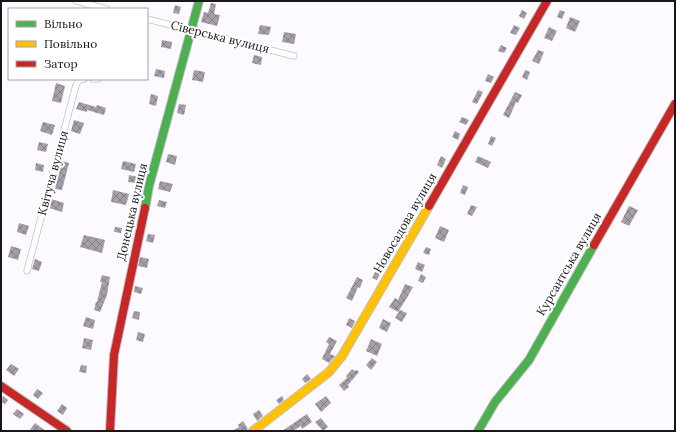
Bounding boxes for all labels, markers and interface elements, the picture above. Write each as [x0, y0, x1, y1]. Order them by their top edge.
legend [8, 8, 148, 80]
text: Вільно [44, 16, 83, 31]
street label: Сіверська вулиця [169, 17, 271, 56]
text: Повільно [44, 36, 97, 51]
text: Затор [44, 56, 78, 71]
street label: Квітуча вулиця [34, 129, 71, 217]
street label: Донецька вулиця [113, 162, 150, 262]
street label: Новосадова вулиця [370, 170, 439, 275]
street label: Курсантська вулиця [533, 209, 604, 318]

